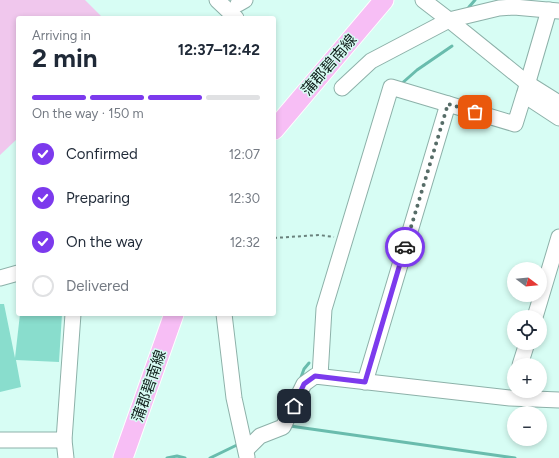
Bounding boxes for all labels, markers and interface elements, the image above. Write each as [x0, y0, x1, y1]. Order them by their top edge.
text: Arriving in [32, 28, 91, 43]
street label: 蒲郡碧南線 [298, 31, 360, 99]
text: 12:37–12:42 [178, 41, 260, 59]
text: 2 min [32, 42, 98, 74]
pin [458, 95, 492, 129]
icon: bag [464, 101, 486, 123]
text: On the way · 150 m [32, 106, 144, 121]
icon: check [32, 143, 54, 165]
text: Confirmed [66, 145, 138, 163]
text: 12:07 [229, 147, 260, 162]
icon: check [32, 187, 54, 209]
text: Preparing [66, 189, 130, 207]
text: 12:30 [229, 191, 260, 206]
courier [385, 227, 425, 267]
icon: check [32, 231, 54, 253]
text: On the way [66, 233, 143, 251]
text: 12:32 [230, 235, 260, 250]
icon: car [394, 236, 416, 258]
north arrow [507, 262, 547, 302]
map controls [507, 262, 547, 446]
text: Delivered [66, 277, 129, 295]
button: locate [507, 310, 547, 350]
street label: 蒲郡碧南線 [128, 348, 170, 424]
button: + [507, 358, 547, 398]
pin [277, 389, 311, 423]
icon: home [283, 395, 305, 417]
button: − [507, 406, 547, 446]

